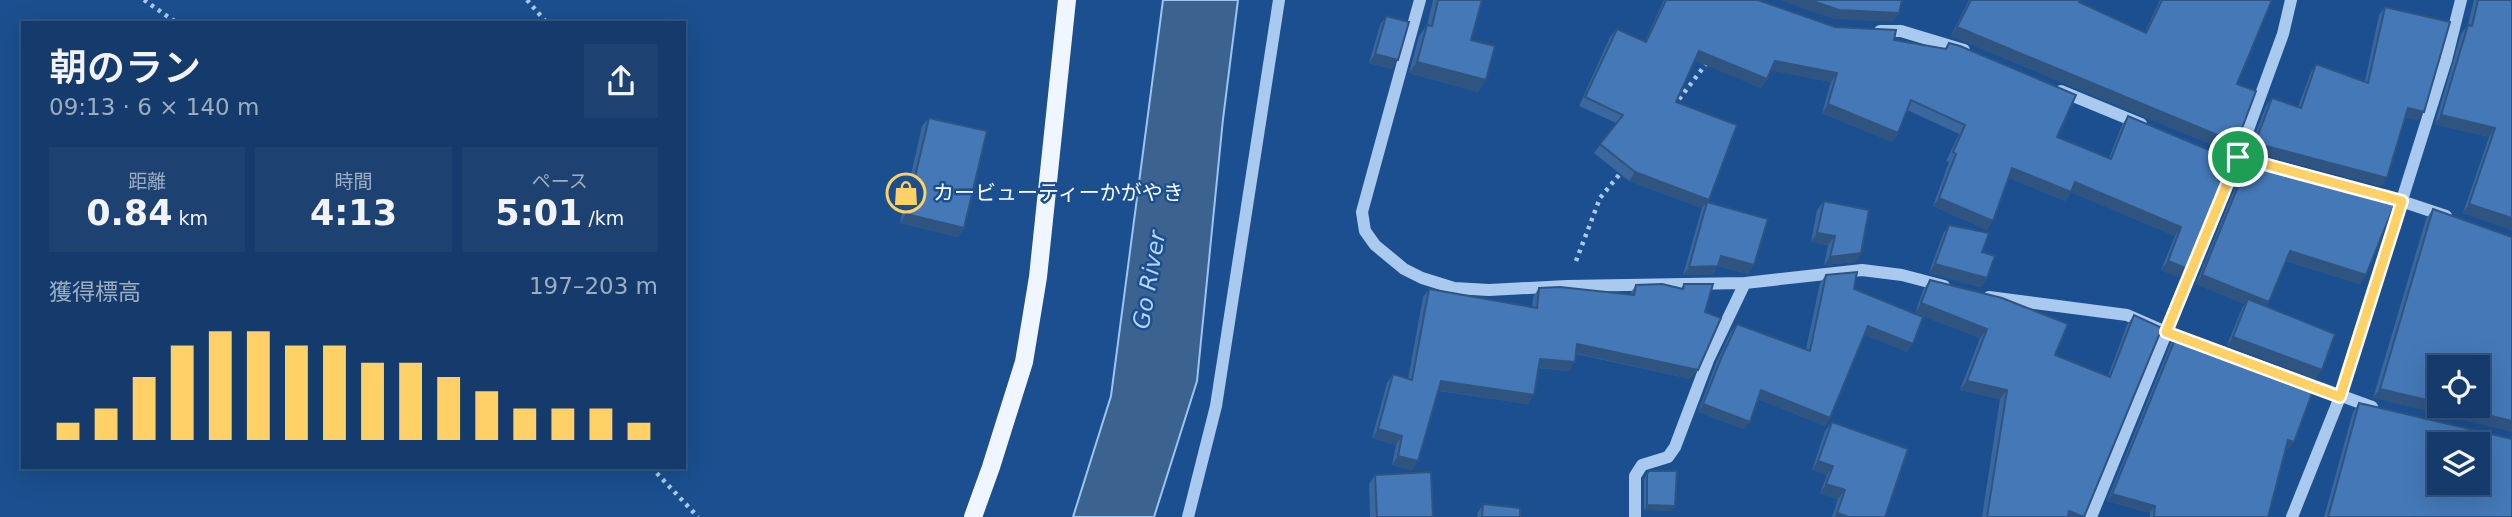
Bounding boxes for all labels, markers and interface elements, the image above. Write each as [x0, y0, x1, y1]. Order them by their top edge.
button: share [584, 44, 658, 118]
text: 朝のラン [49, 46, 201, 90]
text: 09:13 · 6 × 140 m [49, 94, 259, 120]
pin [2208, 127, 2268, 187]
icon: arrive [2219, 138, 2257, 176]
text: 距離 [128, 170, 166, 192]
text: 時間 [334, 170, 373, 192]
text: ペース [532, 170, 588, 192]
shop icon: カービューティーかがやき [885, 172, 927, 214]
place label: カービューティーかがやき [933, 181, 1184, 205]
text: 0.84 [86, 193, 173, 233]
text: 4:13 [310, 193, 397, 233]
text: 5:01 [495, 193, 582, 233]
text: km [173, 207, 208, 229]
text: /km [582, 207, 624, 229]
water label: Go River [1128, 228, 1171, 331]
text: 197–203 m [529, 273, 658, 299]
text: 獲得標高 [49, 279, 141, 305]
map controls [2427, 355, 2490, 495]
button: locate [2427, 355, 2490, 418]
button: layers [2427, 432, 2490, 495]

